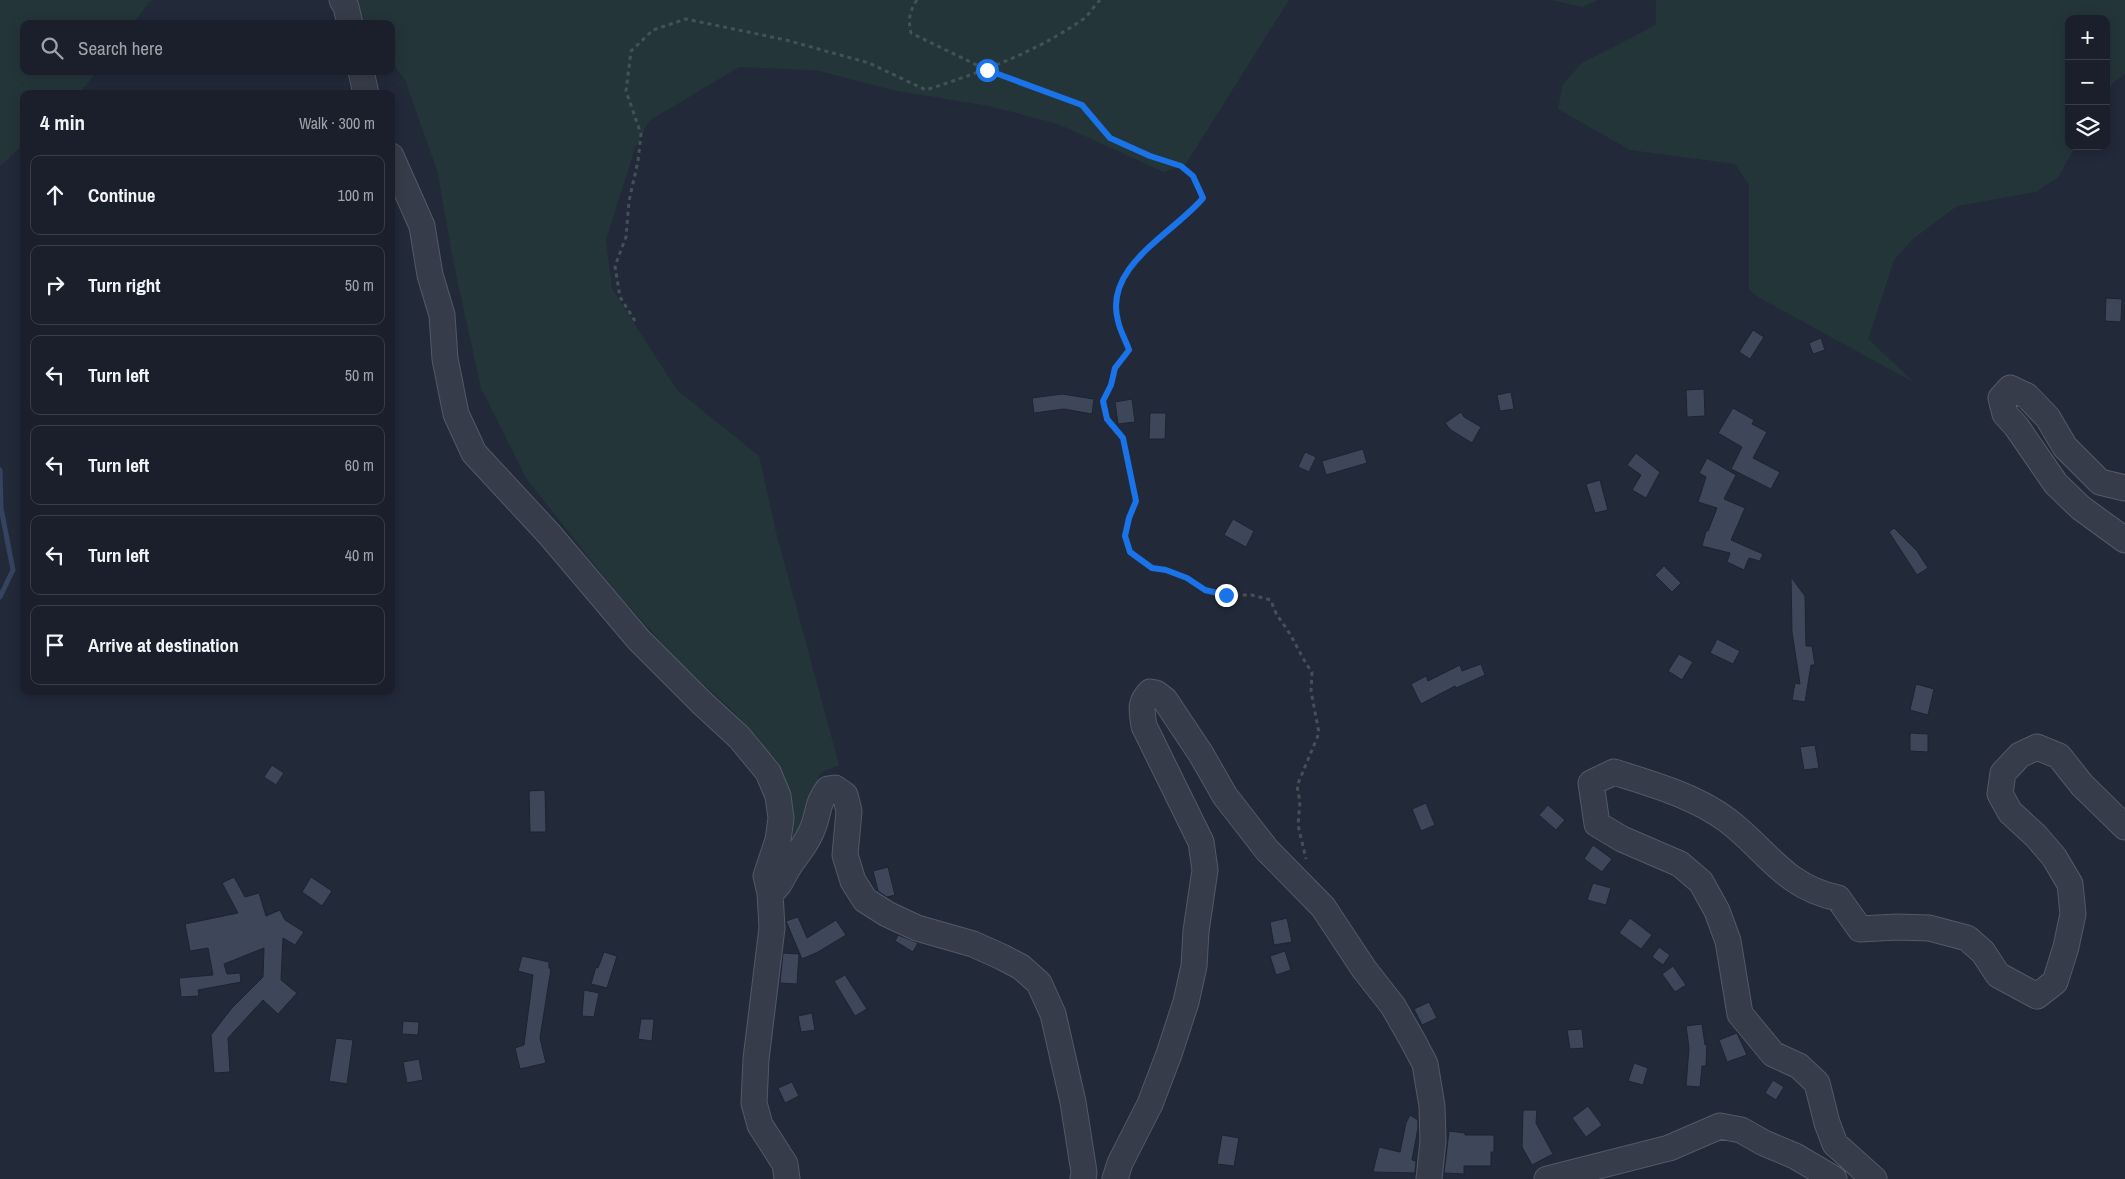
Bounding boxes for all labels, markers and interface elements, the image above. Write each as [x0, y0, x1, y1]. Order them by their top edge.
map controls [2065, 15, 2110, 150]
button: + [2065, 15, 2110, 60]
search box [20, 20, 395, 75]
icon: search [38, 34, 66, 62]
text: Search here [78, 35, 163, 61]
route start [976, 59, 999, 82]
button: − [2065, 60, 2110, 105]
button: layers [2065, 105, 2110, 150]
text: 4 min [40, 108, 85, 137]
text: Walk · 300 m [299, 112, 375, 134]
icon: ahead [41, 181, 69, 209]
text: Continue [88, 182, 156, 208]
text: 100 m [338, 184, 374, 206]
icon: right [41, 271, 69, 299]
text: Turn right [88, 272, 160, 298]
text: 50 m [345, 274, 374, 296]
icon: left [41, 361, 69, 389]
text: Turn left [88, 362, 149, 388]
text: 50 m [345, 364, 374, 386]
icon: left [41, 451, 69, 479]
text: Turn left [88, 452, 149, 478]
text: 60 m [345, 454, 374, 476]
icon: left [41, 541, 69, 569]
text: Turn left [88, 542, 149, 568]
text: 40 m [345, 544, 374, 566]
route end [1215, 584, 1238, 607]
icon: arrive [41, 631, 69, 659]
text: Arrive at destination [88, 632, 239, 658]

